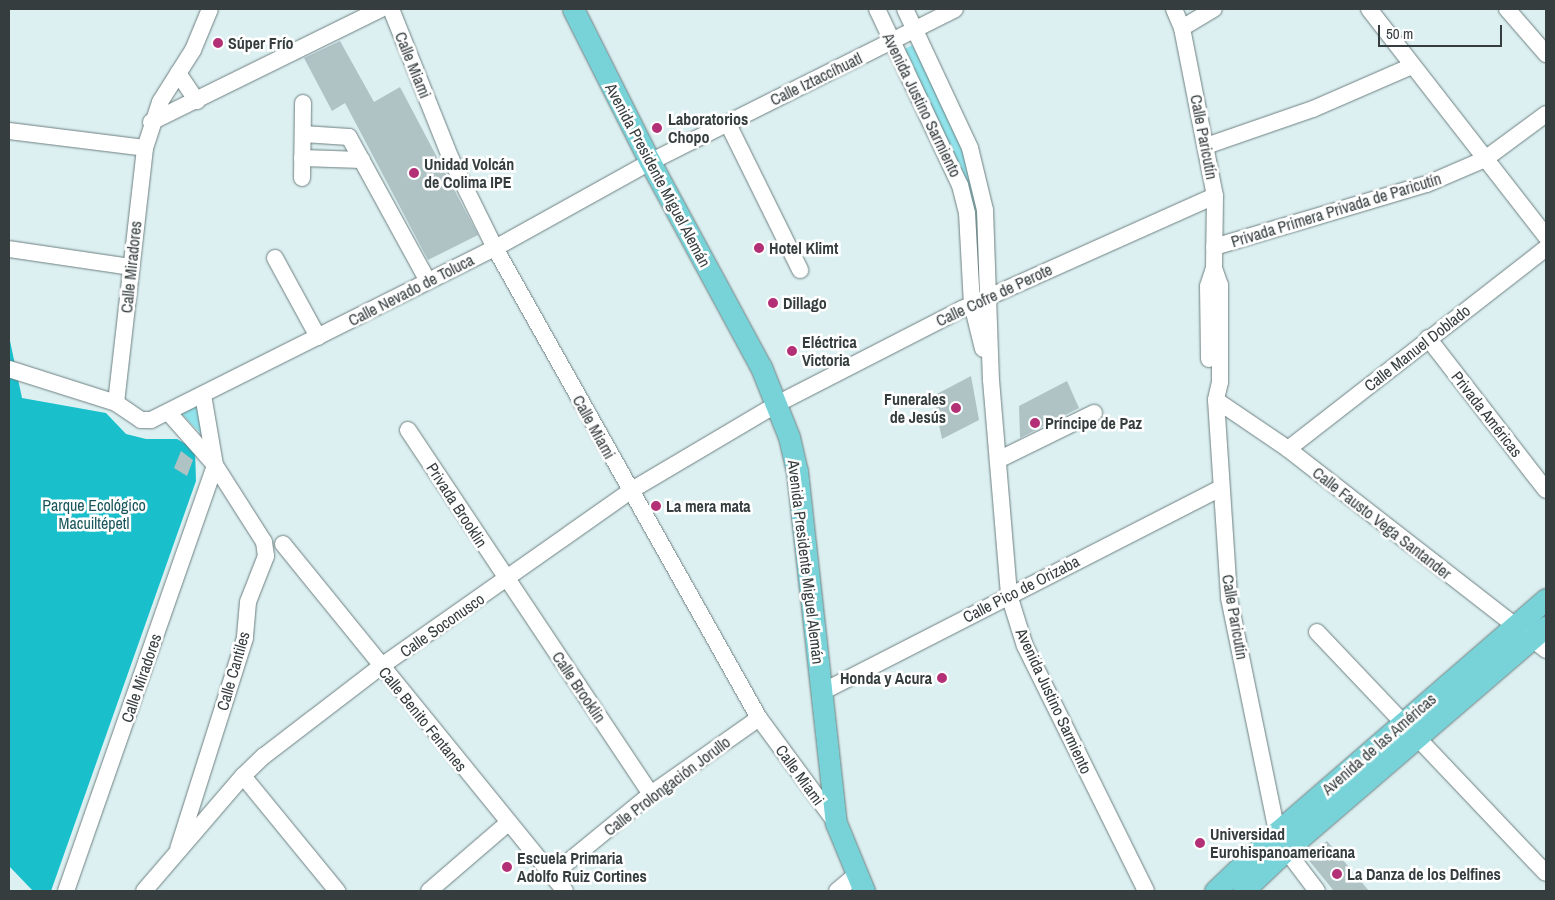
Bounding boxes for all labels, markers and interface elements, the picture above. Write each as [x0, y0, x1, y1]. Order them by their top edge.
scale bar [1380, 15, 1504, 47]
text: 50 m [1386, 23, 1413, 44]
street label: Calle Miami [391, 29, 435, 101]
street label: Avenida Justino Sarmiento [879, 30, 965, 180]
place label: Súper Frío [228, 33, 294, 53]
marker: Súper Frío [212, 37, 224, 49]
street label: Calle Iztaccíhuatl [767, 48, 865, 110]
street label: Avenida Presidente Miguel Alemán [601, 79, 715, 271]
street label: Calle Paricutín [1186, 93, 1222, 181]
place label: Laboratorios Chopo [668, 109, 748, 147]
marker: Laboratorios Chopo [650, 121, 664, 135]
place label: Unidad Volcán de Colima IPE [424, 154, 514, 192]
marker: Unidad Volcán de Colima IPE [408, 167, 420, 179]
street label: Privada Primera Privada de Paricutín [1229, 169, 1443, 251]
street label: Calle Miradores [117, 220, 145, 314]
place label: Hotel Klimt [769, 238, 838, 258]
marker: Hotel Klimt [753, 242, 765, 254]
street label: Calle Nevado de Toluca [345, 250, 477, 330]
street label: Calle Cofre de Perote [933, 260, 1055, 330]
place label: Dillago [783, 293, 827, 313]
marker: Dillago [767, 297, 779, 309]
street label: Calle Manuel Doblado [1360, 301, 1474, 395]
place label: Eléctrica Victoria [802, 332, 857, 370]
marker: Eléctrica Victoria [786, 345, 798, 357]
street label: Privada Américas [1447, 367, 1527, 461]
place label: Funerales de Jesús [884, 389, 946, 427]
street label: Calle Miami [569, 392, 619, 462]
marker: Funerales de Jesús [950, 402, 962, 414]
place label: Príncipe de Paz [1045, 413, 1142, 433]
marker: Príncipe de Paz [1029, 417, 1041, 429]
street label: Privada Brooklin [423, 459, 491, 551]
street label: Avenida Presidente Miguel Alemán [784, 459, 828, 665]
street label: Calle Fausto Vega Santander [1309, 463, 1455, 583]
park label: Parque Ecológico Macuiltépetl [42, 495, 146, 533]
place label: La mera mata [666, 496, 751, 516]
marker: La mera mata [650, 500, 662, 512]
street label: Calle Pico de Orizaba [959, 551, 1083, 627]
street label: Calle Paricutín [1218, 573, 1252, 661]
street label: Calle Soconusco [396, 589, 488, 661]
street label: Avenida Justino Sarmiento [1012, 625, 1096, 777]
street label: Calle Cantiles [213, 629, 253, 713]
street label: Calle Miradores [117, 631, 165, 725]
street label: Calle Brooklin [548, 648, 610, 726]
street label: Calle Benito Fentanes [375, 663, 471, 775]
place label: Honda y Acura [839, 668, 932, 688]
marker: Honda y Acura [936, 672, 948, 684]
street label: Avenida de las Américas [1318, 689, 1440, 799]
street label: Calle Prolongación Jorullo [600, 732, 734, 840]
street label: Calle Miami [772, 741, 828, 809]
place label: Universidad Eurohispanoamericana [1210, 824, 1355, 862]
marker: Universidad Eurohispanoamericana [1194, 837, 1206, 849]
place label: Escuela Primaria Adolfo Ruiz Cortines [517, 848, 647, 886]
marker: Escuela Primaria Adolfo Ruiz Cortines [501, 861, 513, 873]
place label: La Danza de los Delfines [1347, 864, 1501, 884]
marker: La Danza de los Delfines [1331, 868, 1343, 880]

